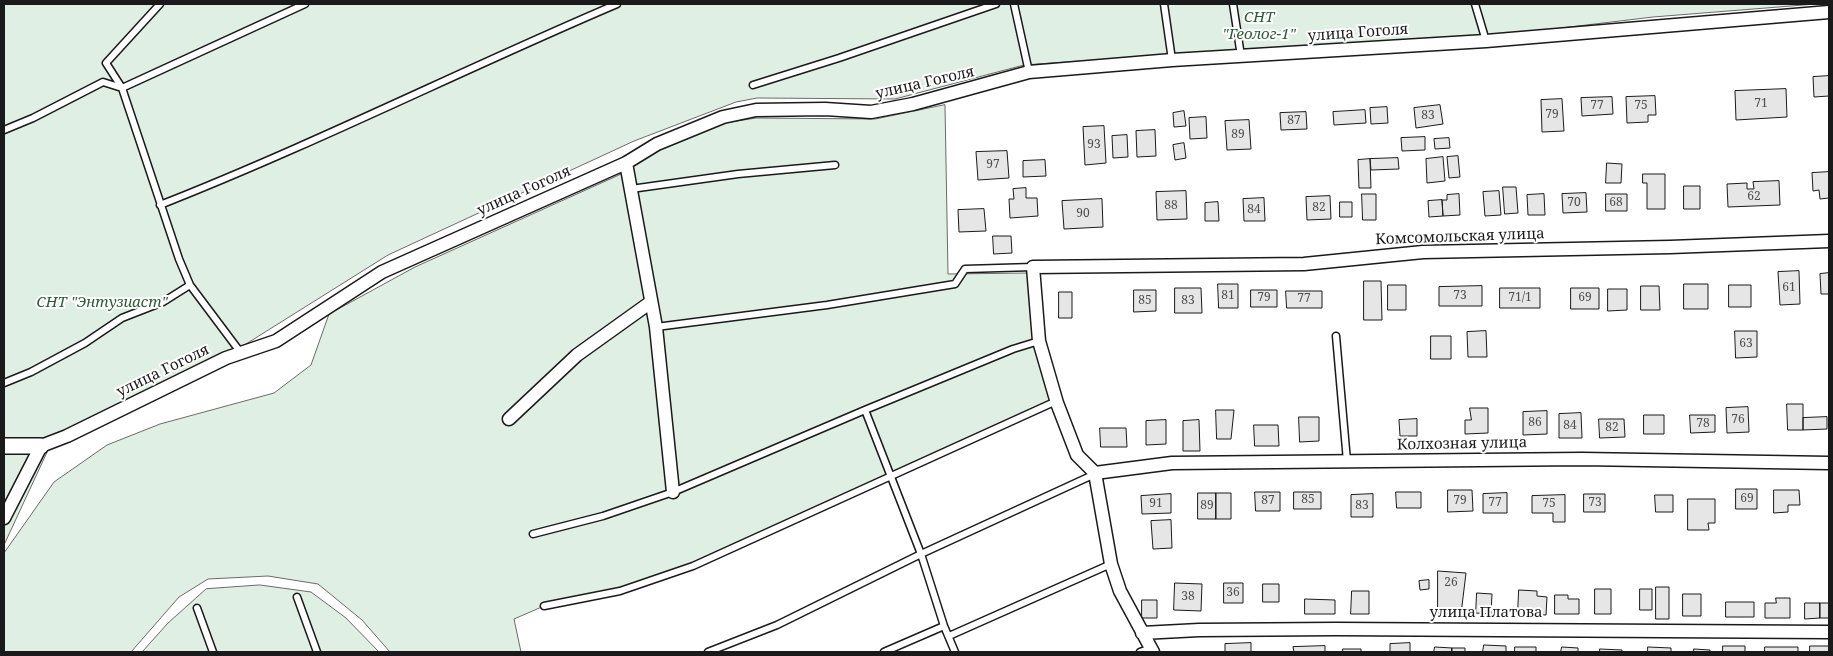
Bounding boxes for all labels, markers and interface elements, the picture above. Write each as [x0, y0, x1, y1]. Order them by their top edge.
park label: СНТ "Геолог-1" [1222, 9, 1296, 44]
street label: улица Гоголя [1307, 21, 1409, 45]
street label: улица Гоголя [874, 63, 976, 103]
house number: 71 [1754, 97, 1768, 111]
house number: 77 [1590, 99, 1604, 113]
house number: 75 [1634, 99, 1648, 113]
house number: 79 [1545, 108, 1559, 122]
house number: 83 [1421, 109, 1435, 123]
house number: 87 [1287, 114, 1301, 128]
house number: 89 [1231, 128, 1245, 142]
house number: 93 [1087, 138, 1101, 152]
house number: 97 [986, 158, 1000, 172]
street label: улица Гоголя [474, 162, 574, 220]
house number: 62 [1747, 190, 1761, 204]
house number: 70 [1567, 196, 1581, 210]
house number: 68 [1609, 196, 1623, 210]
house number: 88 [1164, 199, 1178, 213]
house number: 82 [1312, 201, 1326, 215]
house number: 84 [1247, 203, 1261, 217]
house number: 90 [1076, 207, 1090, 221]
street label: Комсомольская улица [1375, 225, 1545, 249]
house number: 61 [1782, 281, 1796, 295]
house number: 81 [1221, 289, 1235, 303]
house number: 73 [1453, 289, 1467, 303]
house number: 79 [1257, 291, 1271, 305]
house number: 71/1 [1508, 291, 1532, 305]
house number: 69 [1578, 291, 1592, 305]
house number: 77 [1297, 292, 1311, 306]
park label: СНТ "Энтузиаст" [36, 294, 168, 312]
house number: 85 [1138, 294, 1152, 308]
house number: 83 [1181, 294, 1195, 308]
house number: 63 [1739, 337, 1753, 351]
street label: улица Гоголя [114, 341, 212, 401]
house number: 76 [1731, 413, 1745, 427]
house number: 86 [1528, 416, 1542, 430]
house number: 78 [1696, 417, 1710, 431]
house number: 84 [1563, 419, 1577, 433]
house number: 82 [1605, 421, 1619, 435]
street label: Колхозная улица [1397, 434, 1527, 454]
house number: 69 [1740, 492, 1754, 506]
house number: 85 [1301, 493, 1315, 507]
house number: 87 [1261, 494, 1275, 508]
house number: 79 [1453, 494, 1467, 508]
house number: 77 [1488, 496, 1502, 510]
house number: 73 [1588, 496, 1602, 510]
house number: 91 [1149, 497, 1163, 511]
house number: 75 [1542, 497, 1556, 511]
house number: 89 [1200, 499, 1214, 513]
house number: 83 [1355, 499, 1369, 513]
house number: 26 [1444, 576, 1458, 590]
house number: 36 [1226, 586, 1240, 600]
house number: 38 [1181, 590, 1195, 604]
street label: улица Платова [1429, 604, 1543, 622]

